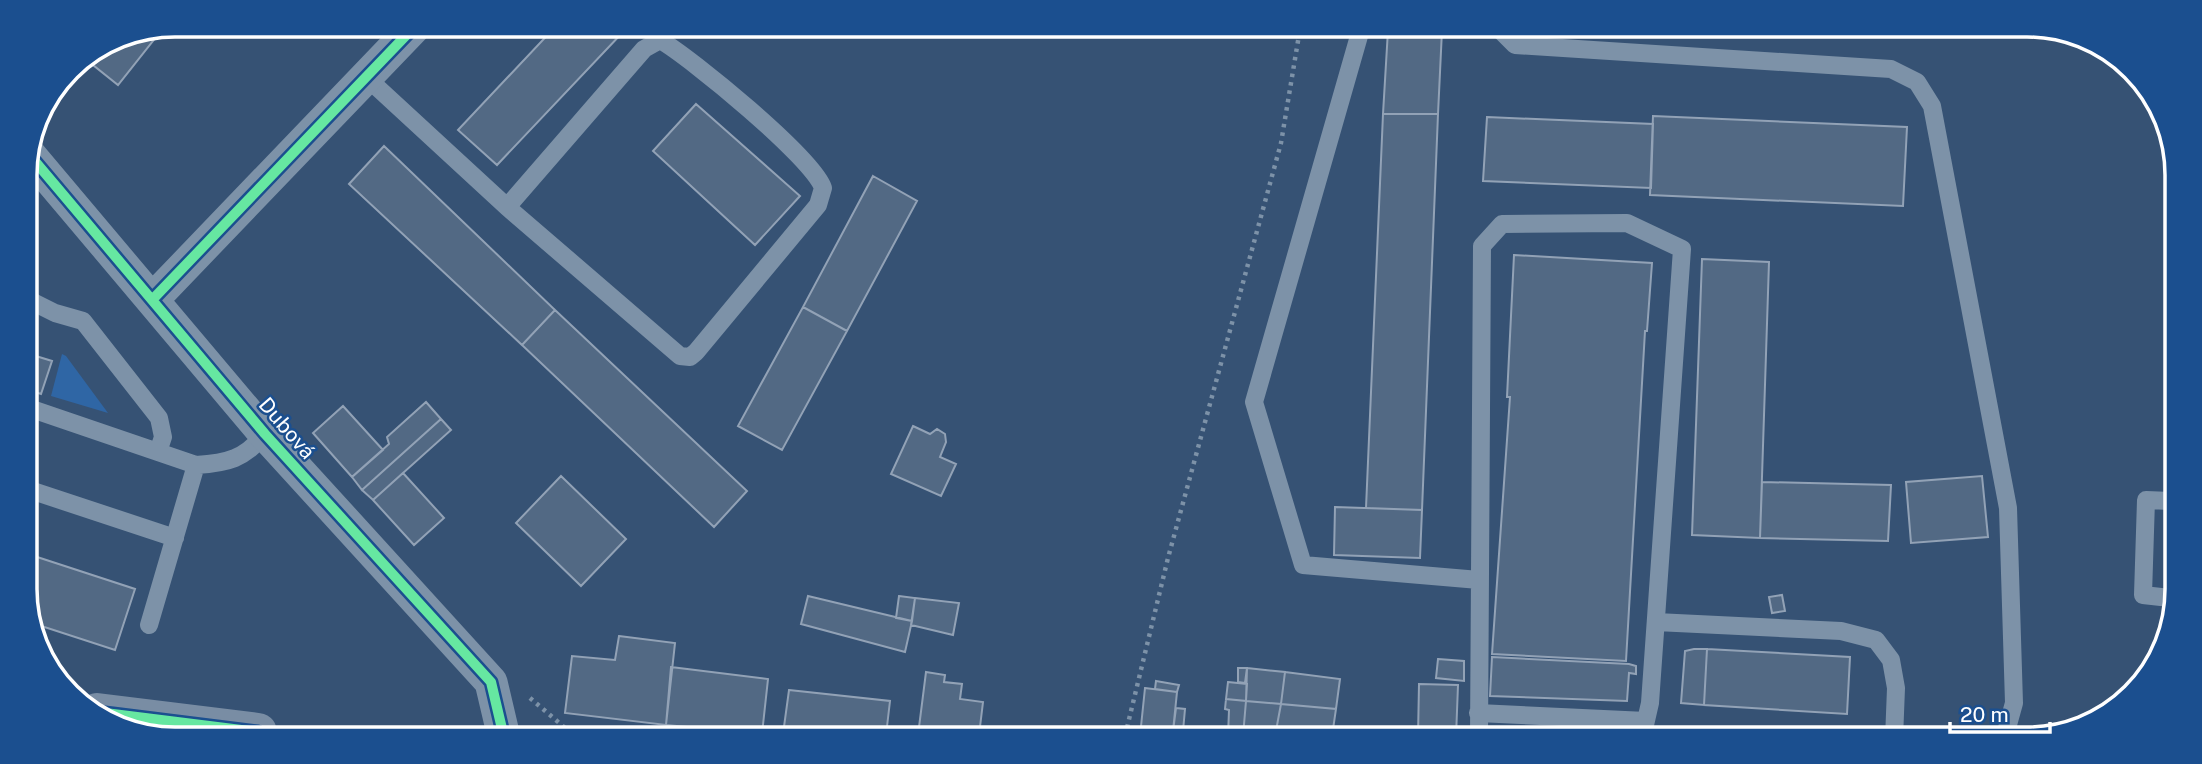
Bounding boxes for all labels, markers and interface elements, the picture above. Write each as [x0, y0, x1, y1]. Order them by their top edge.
street label: Dubová [254, 392, 320, 464]
scale bar [1950, 690, 2050, 734]
text: 20 m [1960, 702, 2009, 727]

